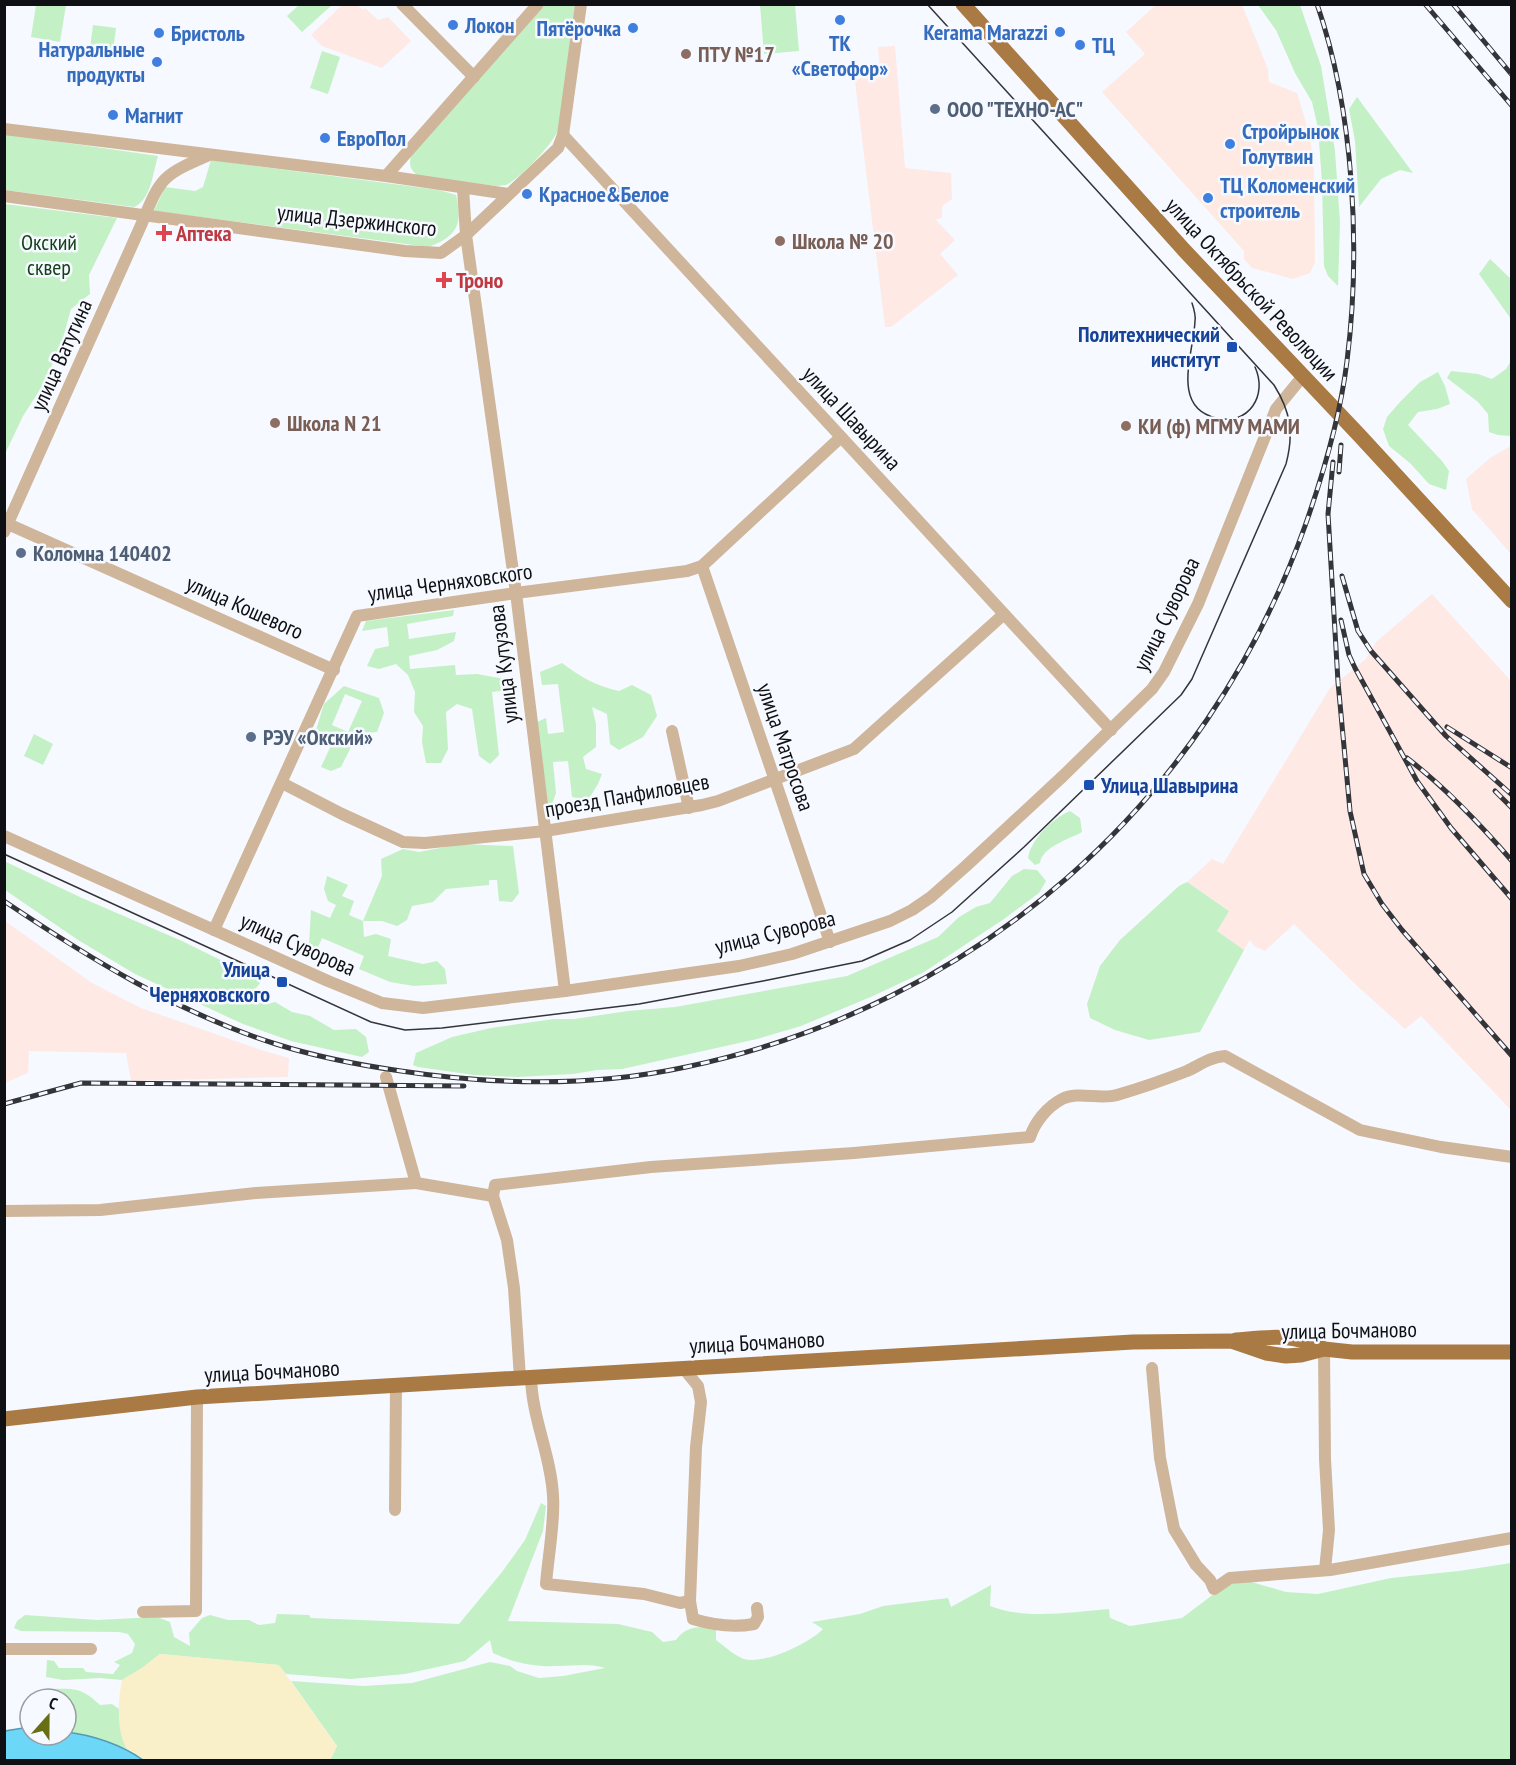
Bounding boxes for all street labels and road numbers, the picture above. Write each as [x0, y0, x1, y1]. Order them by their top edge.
street label: улица Октябрьской Революции [1160, 191, 1344, 387]
street label: улица Дзержинского [276, 198, 438, 242]
street label: улица Ватутина [24, 295, 98, 415]
street label: улица Шавырина [797, 360, 907, 476]
street label: улица Суворова [1126, 553, 1206, 675]
street label: улица Черняховского [366, 557, 534, 607]
street label: улица Кошевого [182, 569, 308, 645]
street label: улица Кутузова [482, 603, 524, 725]
street label: улица Матросова [751, 679, 821, 815]
street label: проезд Панфиловцев [543, 767, 711, 823]
street label: улица Суворова [712, 904, 838, 960]
street label: улица Суворова [236, 906, 360, 982]
street label: улица Бочманово [1281, 1315, 1417, 1345]
street label: улица Бочманово [689, 1324, 825, 1360]
street label: улица Бочманово [204, 1353, 340, 1389]

